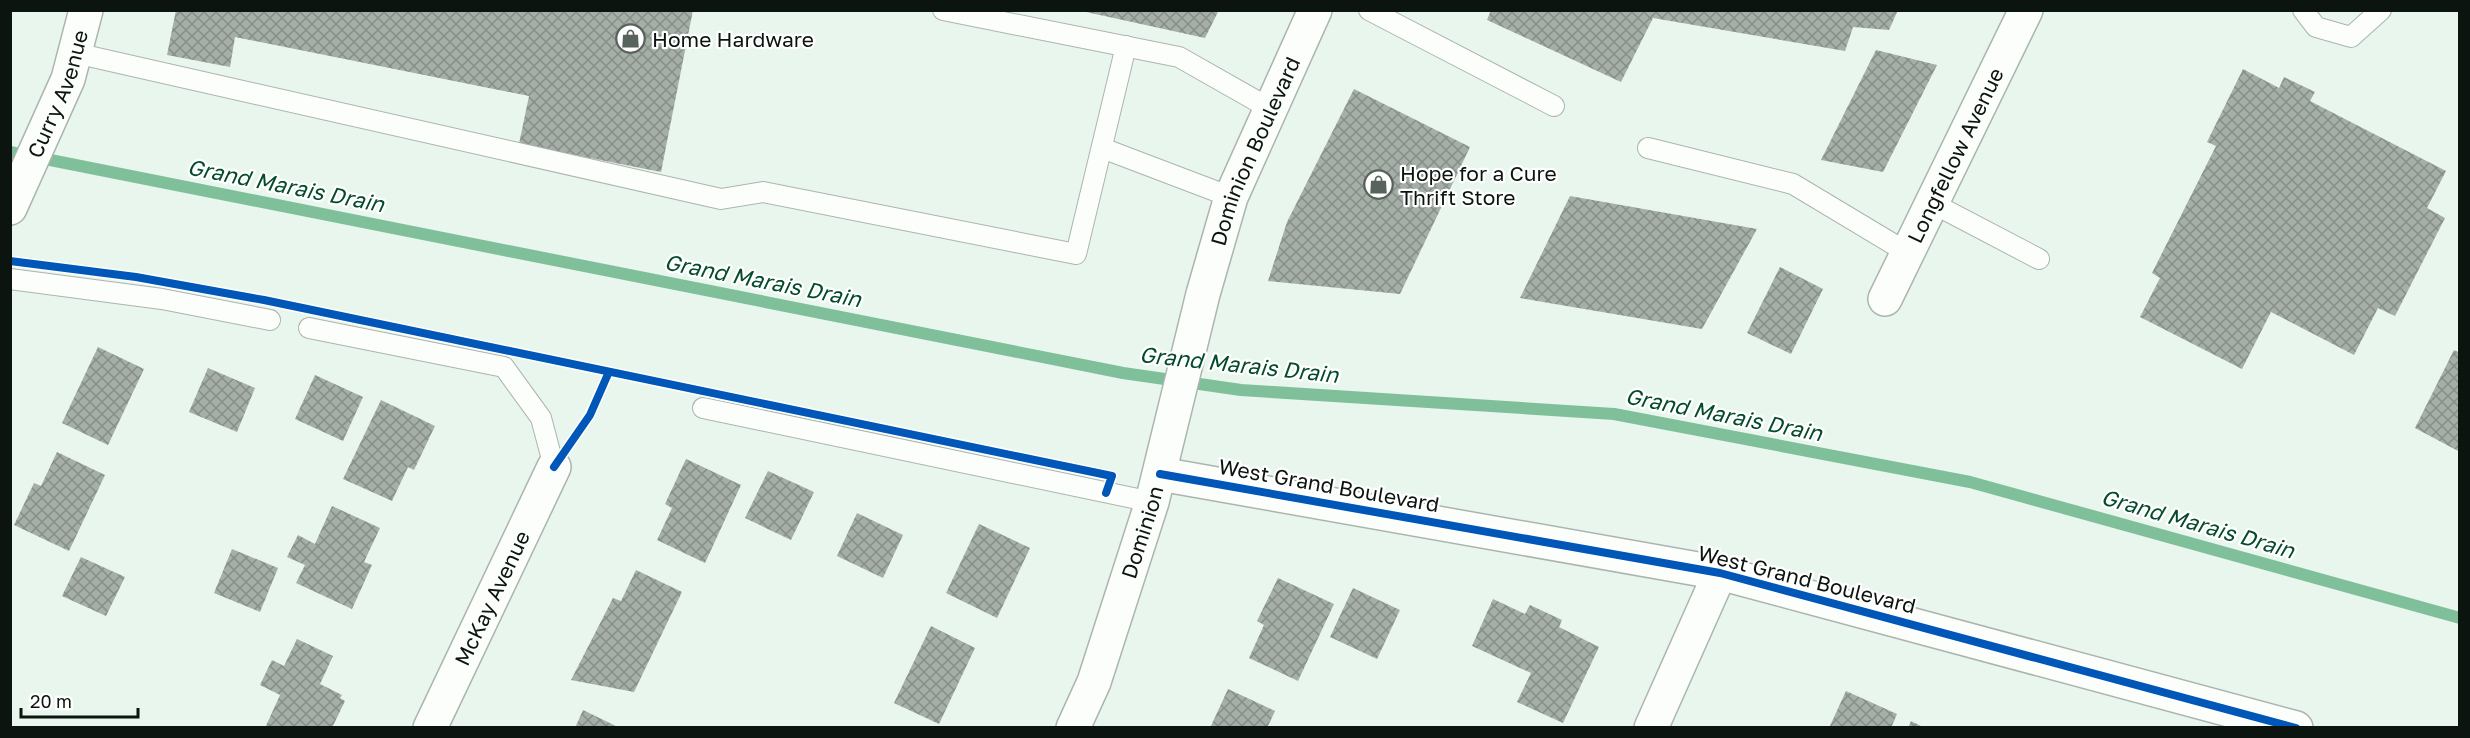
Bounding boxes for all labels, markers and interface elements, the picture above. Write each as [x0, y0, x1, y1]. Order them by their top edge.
shop icon: Home Hardware [615, 23, 647, 55]
place label: Home Hardware [652, 26, 814, 52]
street label: Curry Avenue [21, 27, 93, 162]
street label: Dominion Boulevard [1205, 53, 1305, 249]
street label: Longfellow Avenue [1901, 63, 2009, 247]
water label: Grand Marais Drain [185, 153, 388, 218]
place label: Hope for a Cure Thrift Store [1400, 160, 1557, 210]
shop icon: Hope for a Cure Thrift Store [1363, 169, 1395, 201]
water label: Grand Marais Drain [662, 248, 865, 313]
water label: Grand Marais Drain [1138, 340, 1341, 388]
water label: Grand Marais Drain [1623, 382, 1826, 447]
street label: West Grand Boulevard [1217, 453, 1441, 517]
street label: Dominion [1115, 483, 1168, 582]
water label: Grand Marais Drain [2098, 483, 2299, 564]
street label: McKay Avenue [449, 526, 535, 670]
street label: West Grand Boulevard [1695, 539, 1919, 619]
scale bar [21, 681, 138, 719]
text: 20 m [30, 690, 72, 712]

